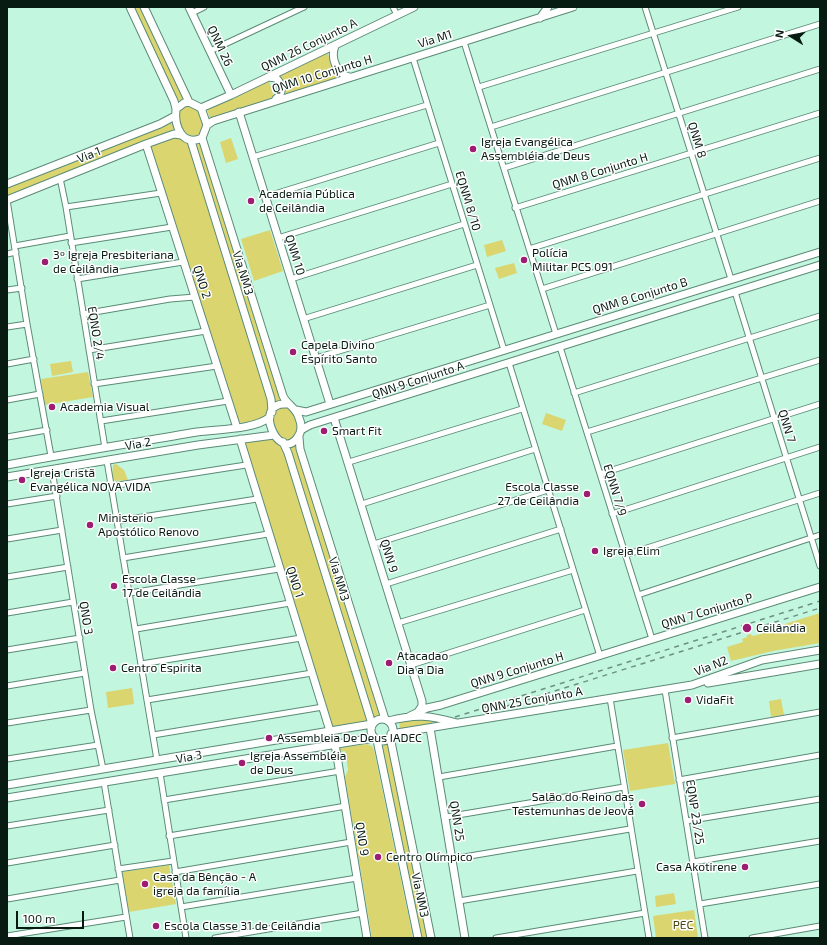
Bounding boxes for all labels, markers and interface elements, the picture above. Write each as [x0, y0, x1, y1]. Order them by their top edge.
street label: QNM 26 Conjunto A [259, 16, 359, 74]
north arrow [771, 16, 811, 56]
street label: QNM 26 [204, 23, 236, 69]
street label: Via M1 [416, 27, 454, 51]
text: N [772, 28, 786, 39]
street label: QNM 10 Conjunto H [270, 52, 374, 96]
street label: QNM 8 [685, 120, 709, 160]
place label: Igreja Evangélica Assembléia de Deus [481, 135, 590, 163]
street label: Via 1 [75, 144, 103, 166]
marker: Igreja Evangélica Assembléia de Deus [468, 144, 478, 154]
street label: QNM 8 Conjunto H [550, 150, 650, 192]
street label: EQNM 8/10 [452, 169, 484, 233]
place label: Academia Pública de Ceilândia [259, 187, 355, 215]
marker: Academia Pública de Ceilândia [246, 196, 256, 206]
street label: QNM 10 [282, 233, 308, 277]
place label: Polícia Militar PCS 091 [532, 246, 613, 274]
place label: 3º Igreja Presbiteriana de Ceilândia [53, 248, 174, 276]
street label: Via NM3 [230, 249, 256, 297]
marker: Polícia Militar PCS 091 [519, 255, 529, 265]
marker: 3º Igreja Presbiteriana de Ceilândia [40, 257, 50, 267]
street label: QNO 2 [190, 264, 214, 300]
street label: QNM 8 Conjunto B [591, 275, 689, 317]
street label: EQNO 2/4 [85, 305, 107, 361]
place label: Capela Divino Espírito Santo [301, 338, 377, 366]
marker: Capela Divino Espírito Santo [288, 347, 298, 357]
street label: QNN 9 Conjunto A [370, 358, 466, 402]
place label: Academia Visual [60, 400, 149, 414]
marker: Academia Visual [47, 402, 57, 412]
street label: QNN 7 [775, 408, 799, 444]
place label: Smart Fit [332, 424, 382, 438]
marker: Smart Fit [319, 426, 329, 436]
street label: Via 2 [124, 435, 152, 453]
street label: EQNN 7/9 [600, 462, 630, 518]
place label: Igreja Cristã Evangélica NOVA VIDA [30, 466, 151, 494]
marker: Igreja Cristã Evangélica NOVA VIDA [17, 475, 27, 485]
place label: Escola Classe 27 de Ceilândia [498, 480, 579, 508]
marker: Escola Classe 27 de Ceilândia [582, 489, 592, 499]
place label: Ministerio Apostólico Renovo [98, 511, 199, 539]
marker: Ministerio Apostólico Renovo [85, 520, 95, 530]
street label: QNN 9 [377, 537, 401, 575]
place label: Igreja Elim [603, 544, 660, 558]
marker: Igreja Elim [590, 546, 600, 556]
street label: Via NM3 [326, 555, 352, 603]
street label: QNO 1 [283, 565, 307, 599]
place label: Escola Classe 17 de Ceilândia [122, 572, 201, 600]
marker: Escola Classe 17 de Ceilândia [109, 581, 119, 591]
street label: QNN 7 Conjunto P [659, 590, 755, 632]
street label: QNO 3 [76, 600, 96, 636]
place label: Ceilândia [756, 621, 806, 635]
marker: Ceilândia [741, 622, 753, 634]
place label: Atacadao Dia a Dia [397, 649, 448, 677]
street label: QNN 9 Conjunto H [469, 649, 565, 691]
street label: Via N2 [692, 653, 730, 679]
marker: Atacadao Dia a Dia [384, 658, 394, 668]
place label: Centro Espirita [121, 661, 202, 675]
marker: Centro Espirita [108, 663, 118, 673]
street label: QNN 25 Conjunto A [480, 684, 584, 716]
place label: VidaFit [696, 693, 734, 707]
marker: VidaFit [683, 695, 693, 705]
place label: Assembleia De Deus IADEC [277, 731, 422, 745]
marker: Assembleia De Deus IADEC [264, 733, 274, 743]
street label: Via 3 [175, 748, 203, 766]
place label: Igreja Assembléia de Deus [250, 749, 346, 777]
marker: Igreja Assembléia de Deus [237, 758, 247, 768]
street label: EQNP 23/25 [683, 778, 707, 846]
place label: Salão do Reino das Testemunhas de Jeová [512, 790, 634, 818]
marker: Salão do Reino das Testemunhas de Jeová [637, 799, 647, 809]
street label: QNN 25 [447, 800, 467, 842]
street label: QNO 9 [352, 821, 372, 857]
place label: Centro Olímpico [386, 850, 473, 864]
marker: Centro Olímpico [373, 852, 383, 862]
place label: Casa Akotirene [656, 860, 737, 874]
marker: Casa Akotirene [740, 862, 750, 872]
place label: Casa da Bênção - A igreja da família [153, 870, 256, 898]
street label: Via NM3 [408, 871, 432, 919]
marker: Casa da Bênção - A igreja da família [140, 879, 150, 889]
scale bar [18, 903, 86, 929]
text: 100 m [23, 911, 55, 925]
park label: PEC [673, 918, 693, 932]
place label: Escola Classe 31 de Ceilândia [164, 919, 320, 933]
marker: Escola Classe 31 de Ceilândia [151, 921, 161, 931]

